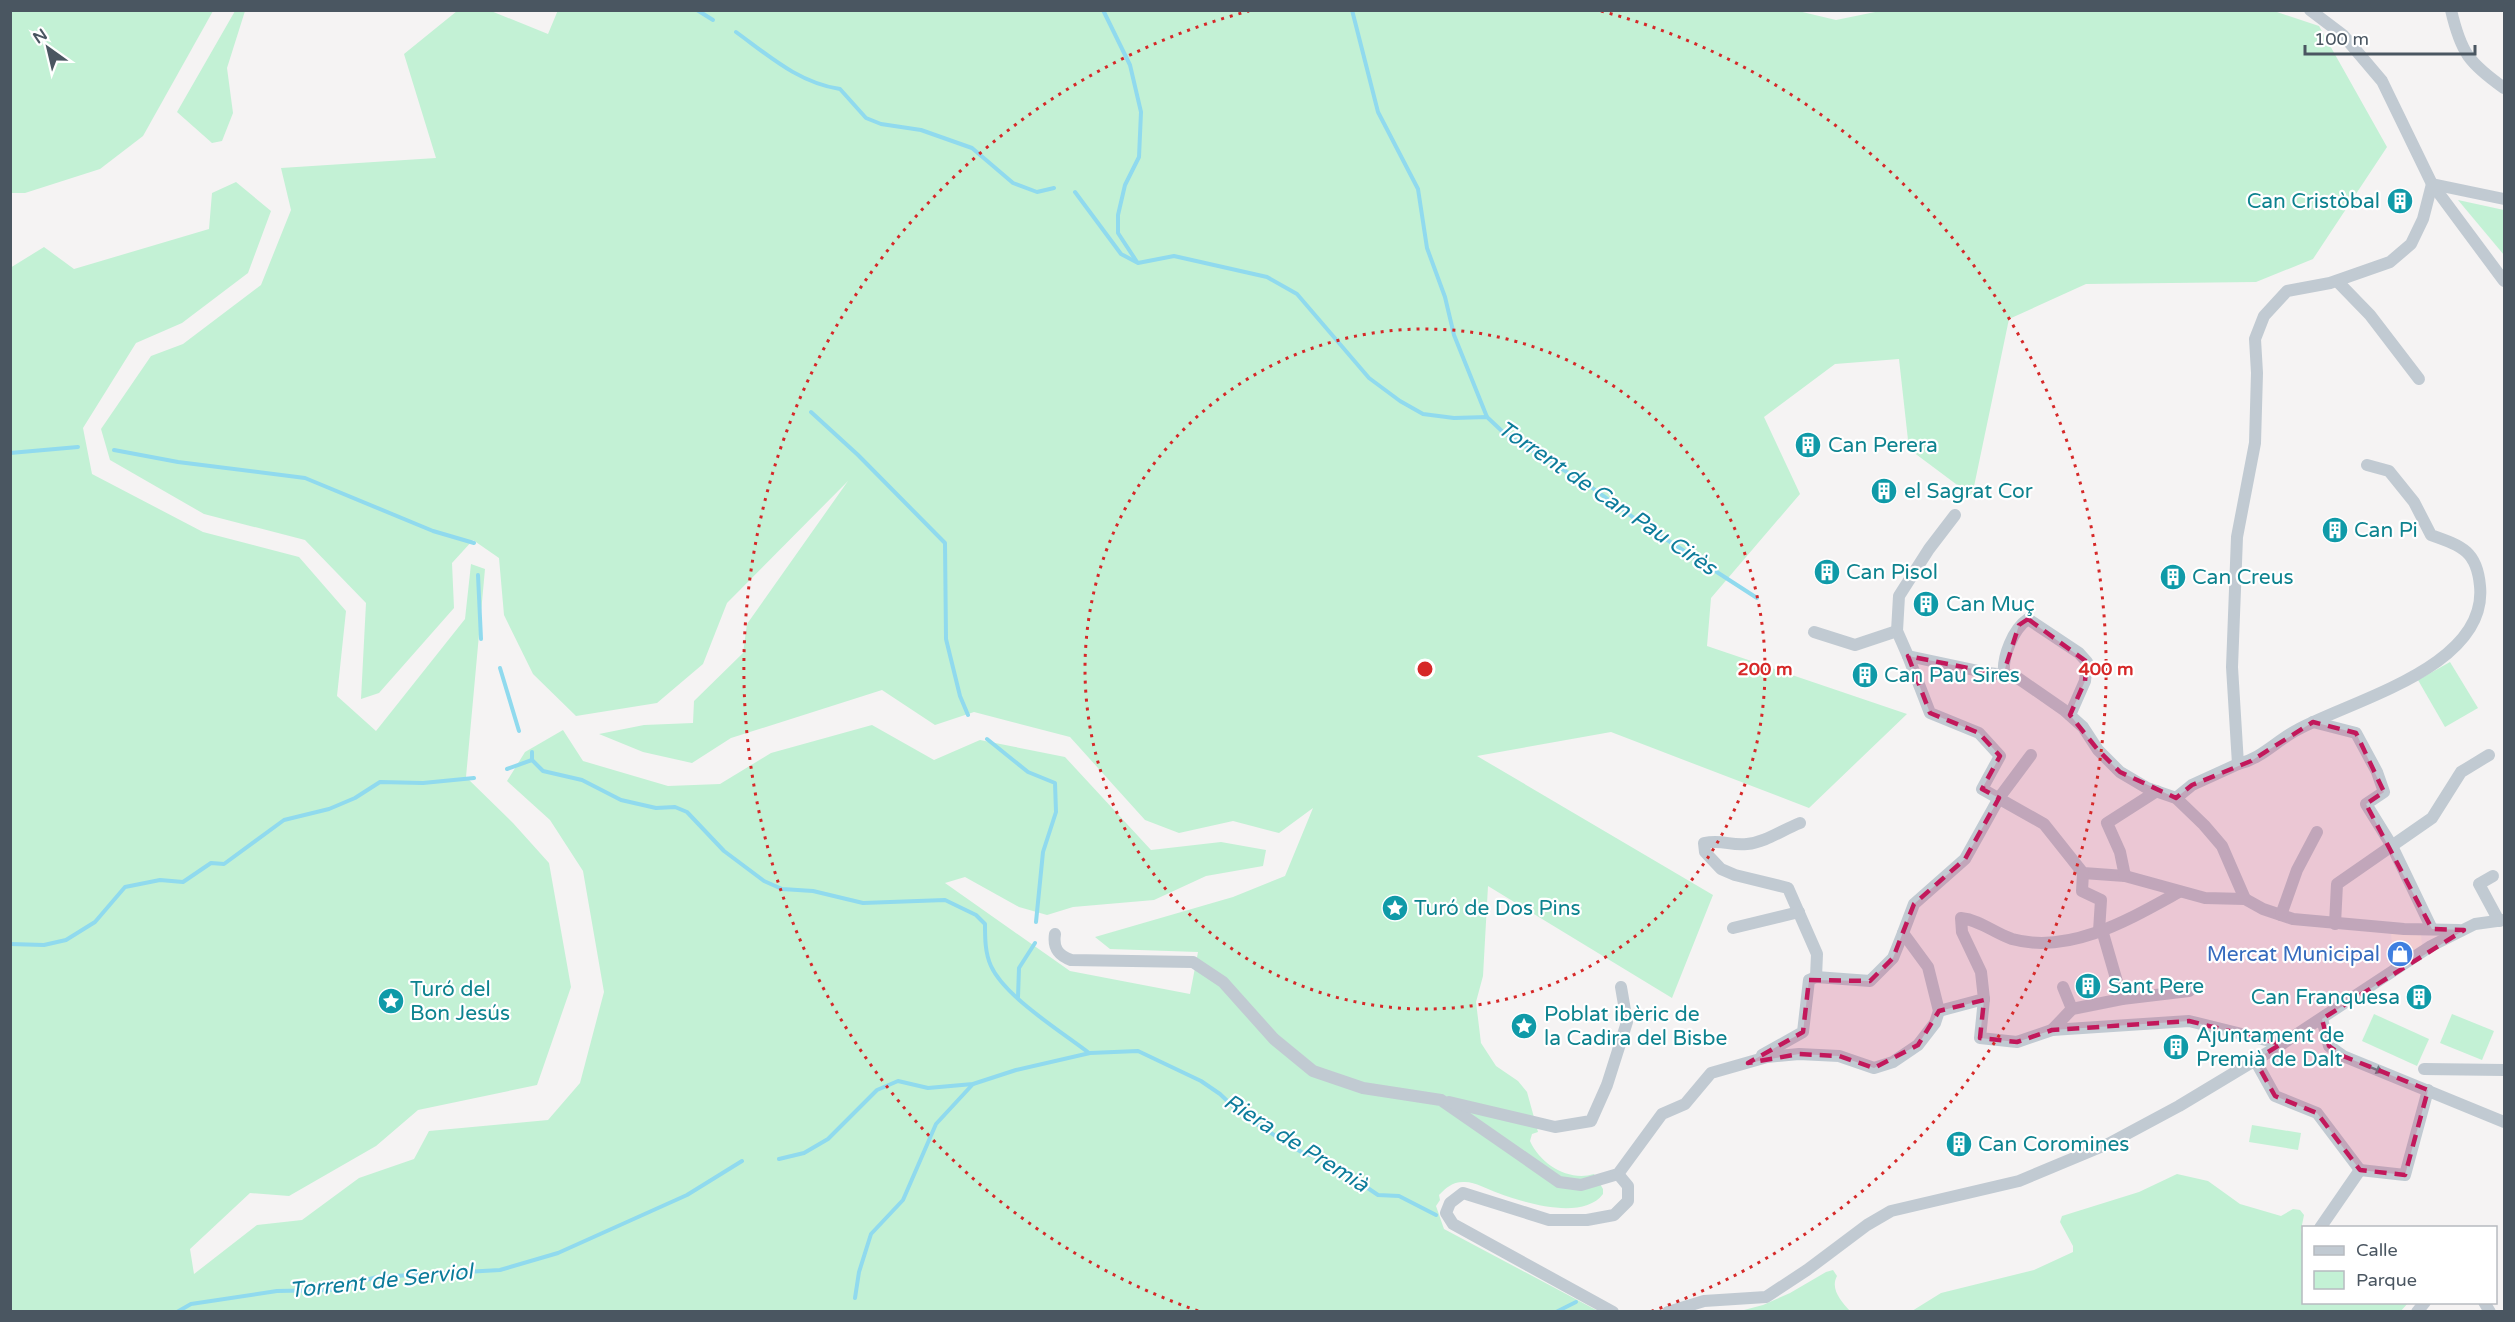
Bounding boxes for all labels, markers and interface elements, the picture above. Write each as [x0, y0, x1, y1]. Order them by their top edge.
north arrow [18, 18, 78, 78]
scale bar [2305, 18, 2474, 56]
text: N [29, 25, 51, 48]
text: 100 m [2314, 28, 2369, 50]
building icon: Can Cristòbal [2385, 186, 2415, 216]
place label: Can Cristòbal [2247, 189, 2380, 214]
water label: Torrent de Can Pau Cirès [1493, 415, 1722, 582]
building icon: Can Perera [1793, 430, 1823, 460]
place label: Can Perera [1828, 433, 1938, 458]
building icon: el Sagrat Cor [1869, 476, 1899, 506]
place label: el Sagrat Cor [1904, 479, 2033, 504]
building icon: Can Pi [2320, 515, 2350, 545]
place label: Can Pi [2354, 518, 2418, 543]
building icon: Can Pisol [1812, 557, 1842, 587]
place label: Can Pisol [1846, 560, 1938, 585]
building icon: Can Creus [2158, 562, 2188, 592]
place label: Can Creus [2192, 565, 2294, 590]
building icon: Can Muç [1911, 589, 1941, 619]
place label: Can Muç [1946, 592, 2035, 617]
text: 200 m [1737, 658, 1793, 680]
text: 400 m [2078, 658, 2134, 680]
centre of rings [1415, 659, 1435, 679]
building icon: Can Pau Sires [1850, 660, 1880, 690]
place label: Can Pau Sires [1884, 663, 2020, 688]
place icon: Turó de Dos Pins [1380, 893, 1410, 923]
place label: Turó de Dos Pins [1414, 896, 1581, 921]
shop icon: Mercat Municipal [2385, 939, 2415, 969]
place label: Mercat Municipal [2207, 942, 2380, 967]
building icon: Sant Pere [2073, 971, 2103, 1001]
place label: Sant Pere [2108, 974, 2204, 999]
place label: Turó del Bon Jesús [410, 977, 510, 1026]
building icon: Can Franquesa [2404, 982, 2434, 1012]
place label: Can Franquesa [2251, 985, 2400, 1010]
place icon: Turó del Bon Jesús [376, 986, 406, 1016]
place label: Poblat ibèric de la Cadira del Bisbe [1544, 1002, 1727, 1051]
place icon: Poblat ibèric de la Cadira del Bisbe [1509, 1011, 1539, 1041]
place label: Ajuntament de Premià de Dalt [2196, 1023, 2344, 1072]
building icon: Ajuntament de Premià de Dalt [2161, 1032, 2191, 1062]
one-way arrow [2366, 1065, 2384, 1074]
water label: Riera de Premià [1219, 1088, 1374, 1198]
building icon: Can Coromines [1944, 1129, 1974, 1159]
place label: Can Coromines [1978, 1132, 2129, 1157]
legend [2302, 1226, 2497, 1304]
text: Calle [2356, 1239, 2398, 1261]
water label: Torrent de Serviol [288, 1258, 476, 1304]
text: Parque [2356, 1269, 2417, 1291]

